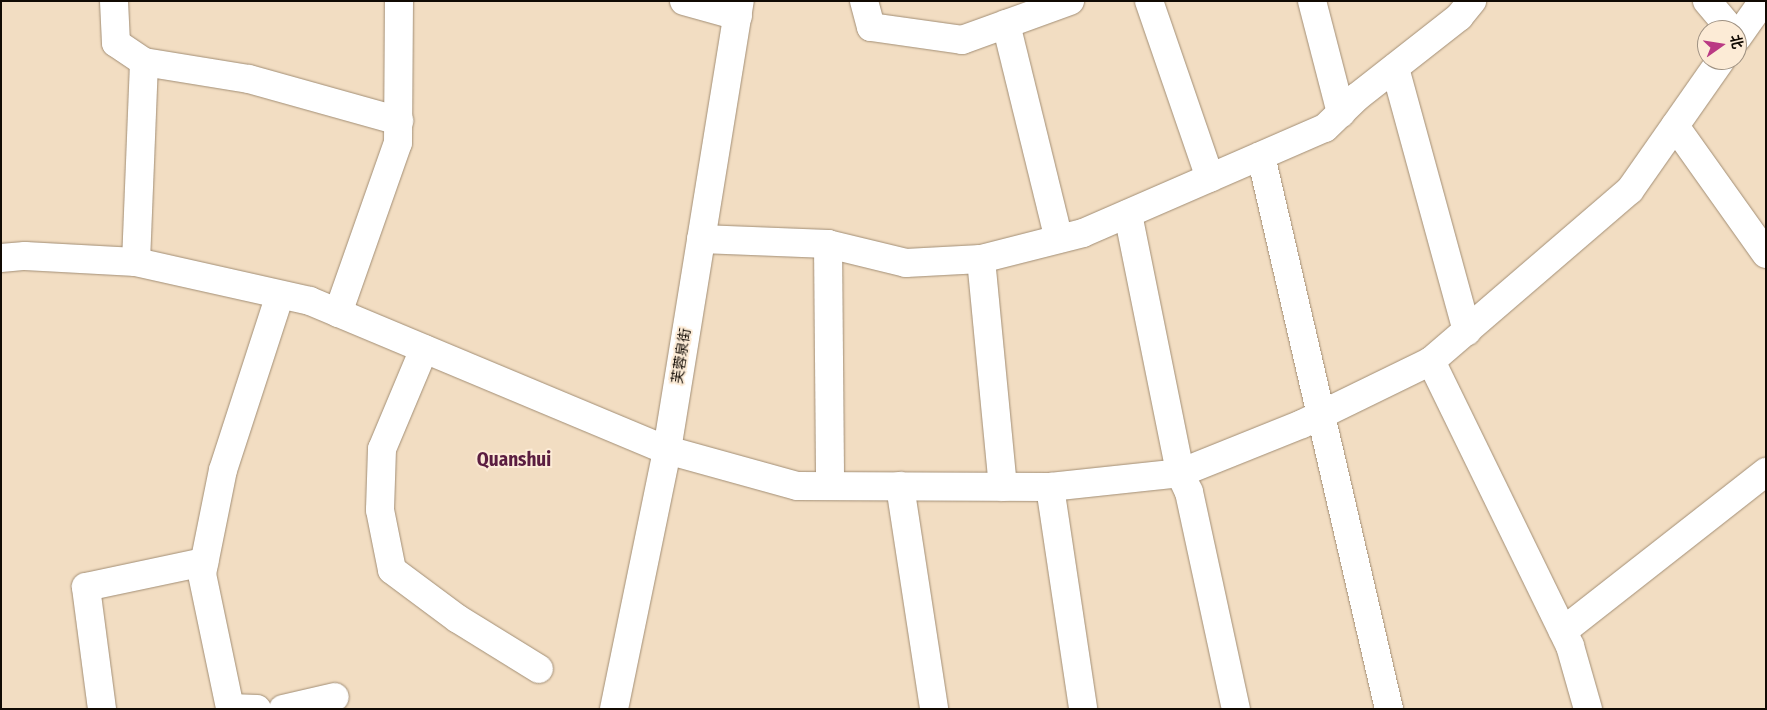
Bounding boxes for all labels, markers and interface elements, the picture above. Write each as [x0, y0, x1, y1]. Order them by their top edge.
north arrow [1697, 20, 1747, 70]
text: 北 [1726, 33, 1746, 50]
street label: 芙蓉泉街 [669, 327, 695, 385]
district label: Quanshui [477, 449, 551, 471]

